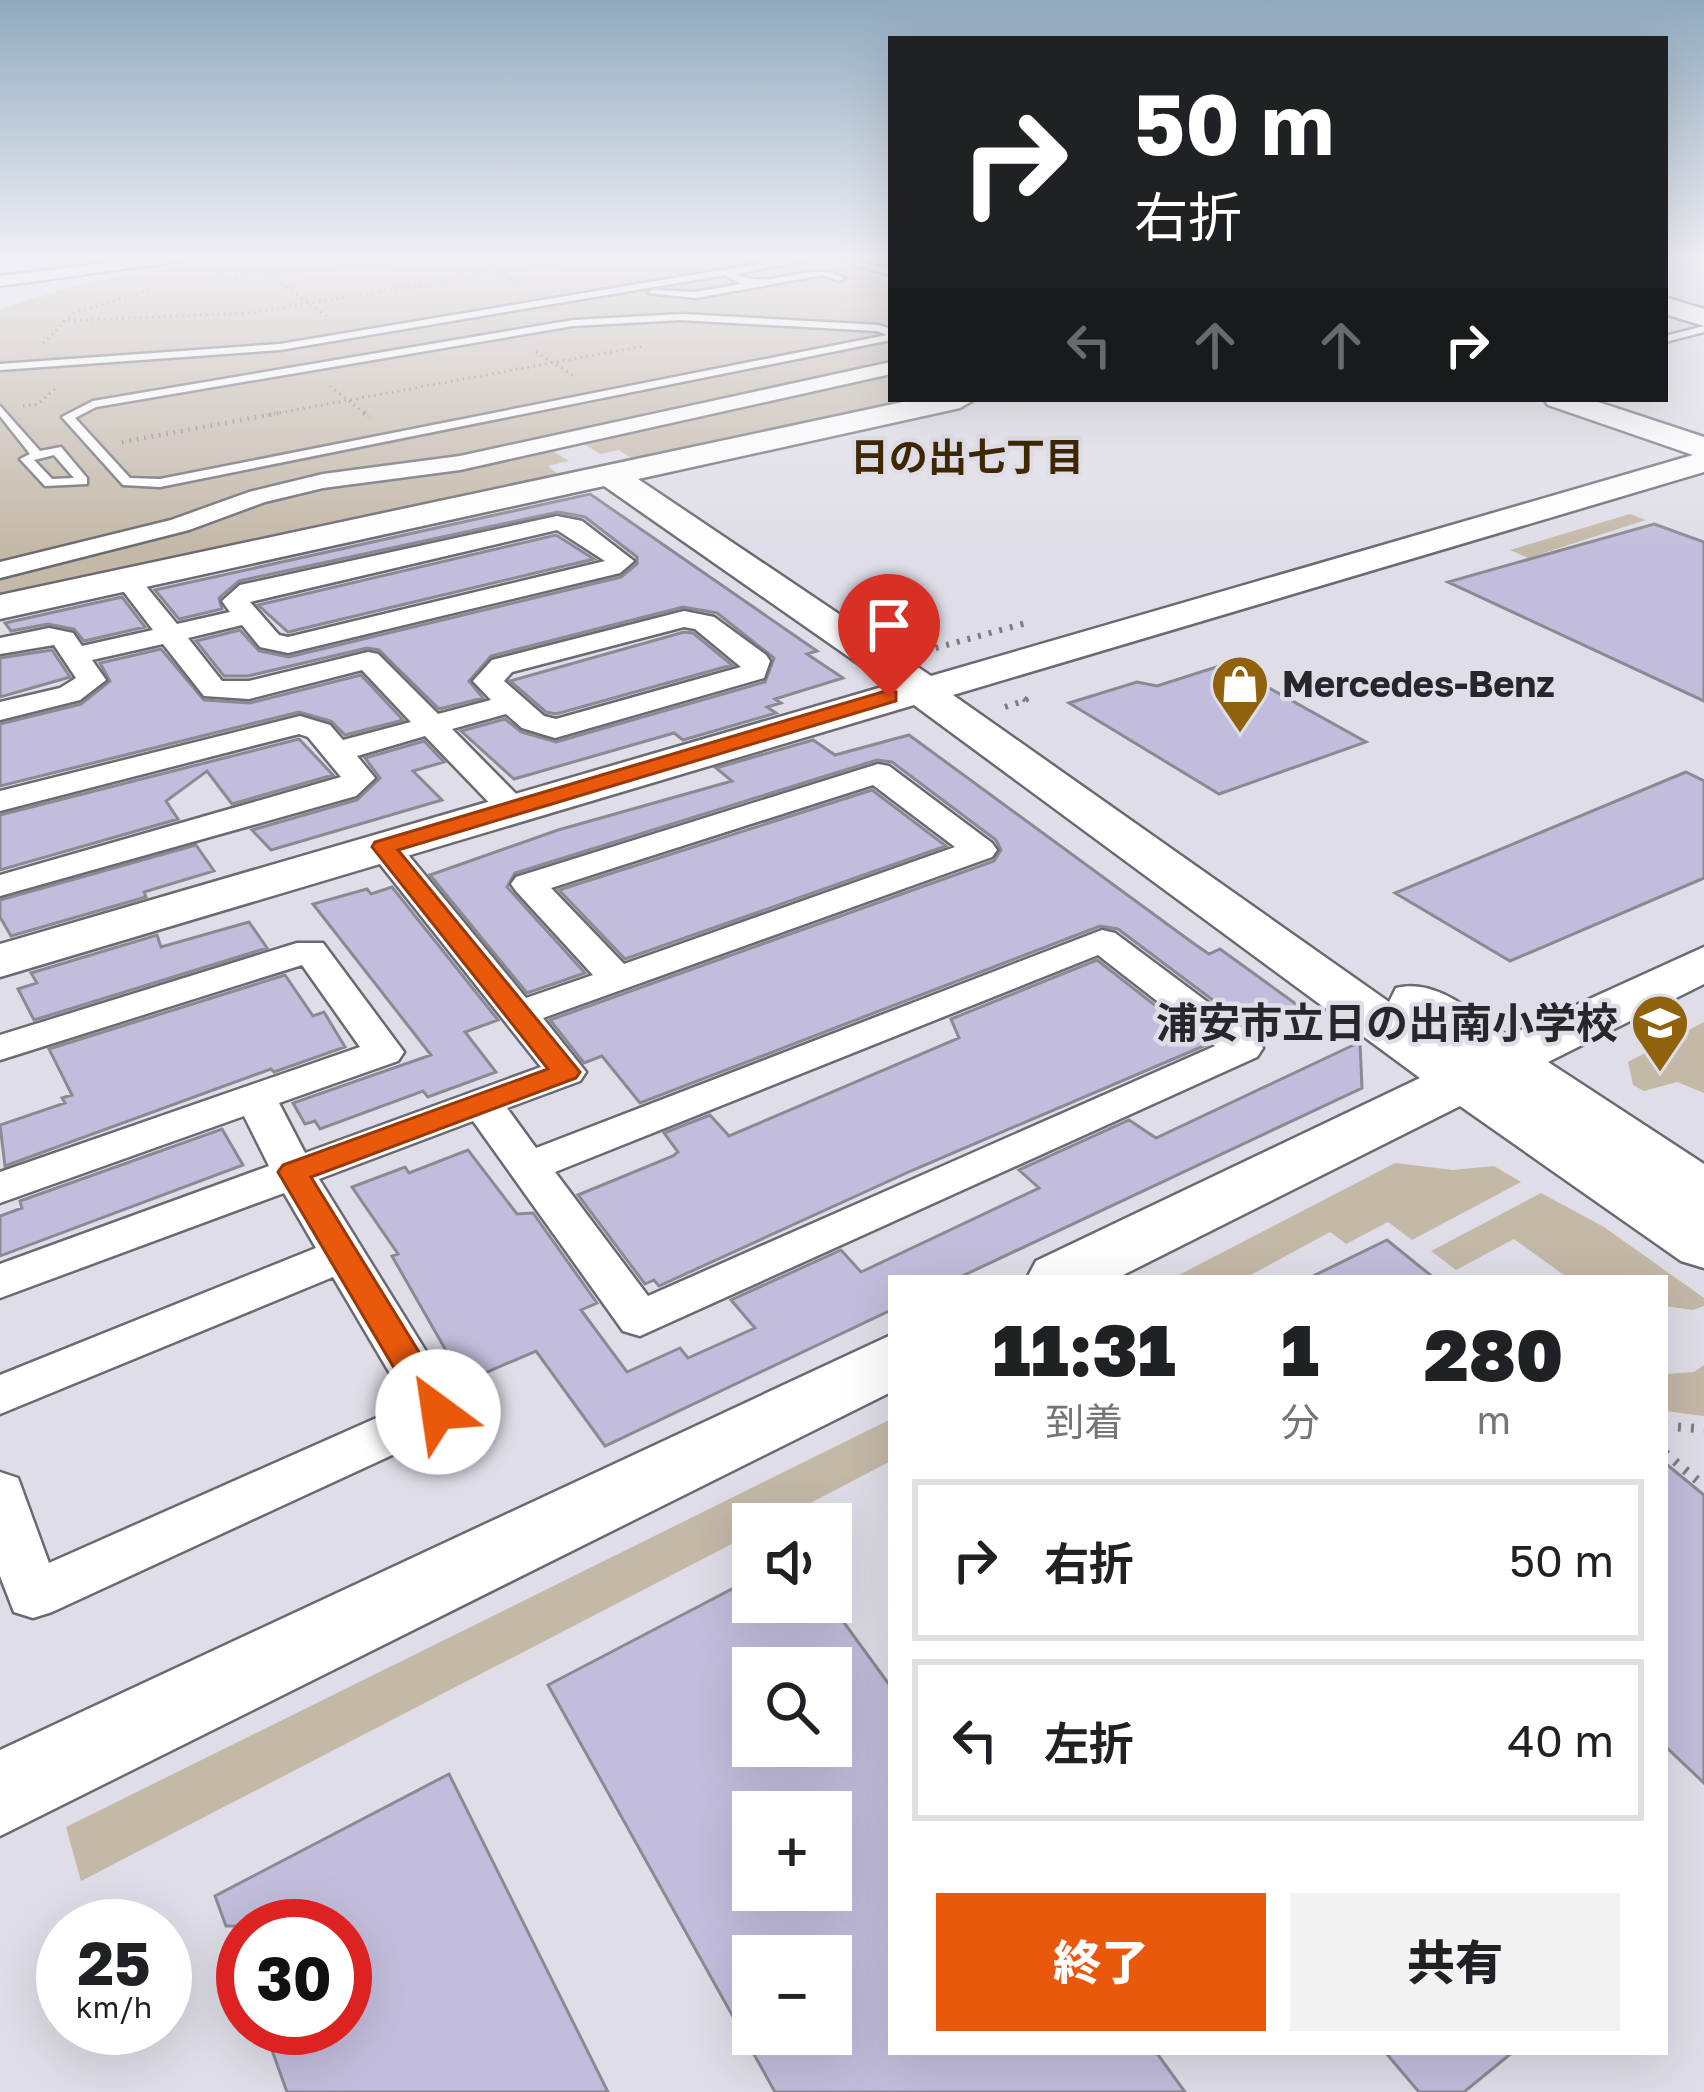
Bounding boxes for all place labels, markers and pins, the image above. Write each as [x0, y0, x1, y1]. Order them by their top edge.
pin [838, 574, 940, 697]
shop icon: Mercedes-Benz [1209, 653, 1271, 735]
place label: Mercedes-Benz [1282, 662, 1555, 705]
school or university icon: 浦安市立日の出南小学校 [1629, 992, 1691, 1074]
place label: 浦安市立日の出南小学校 [1156, 997, 1618, 1047]

